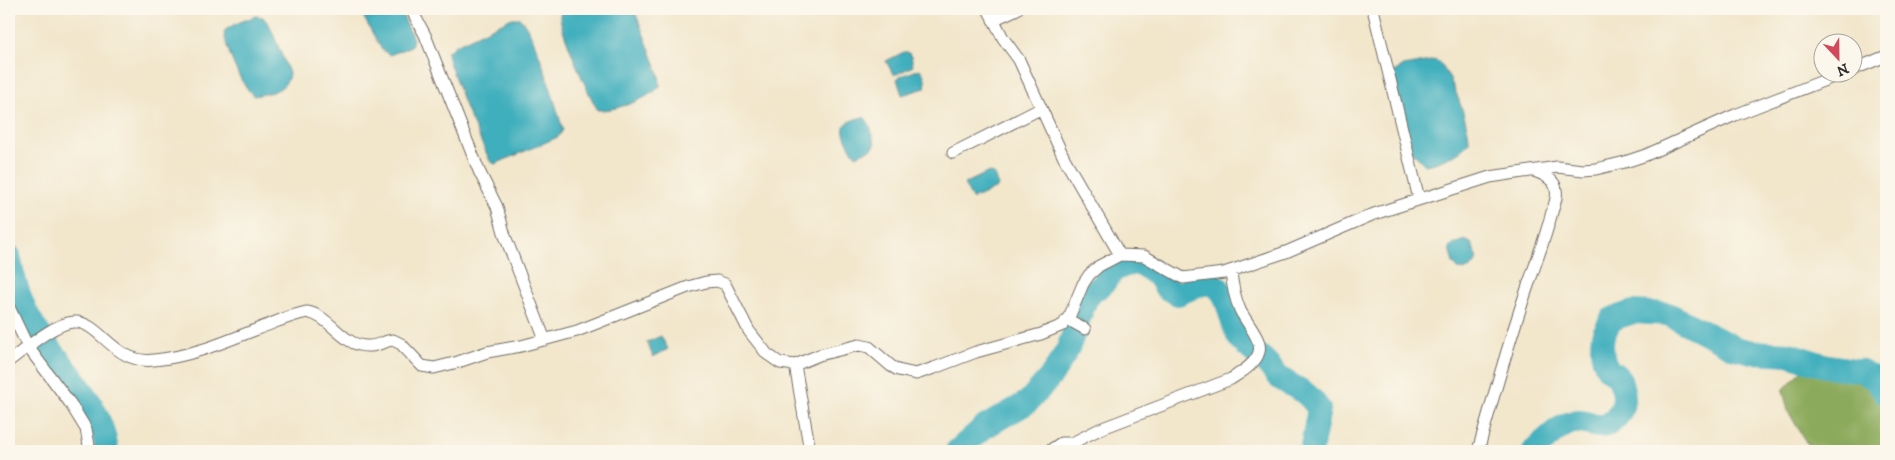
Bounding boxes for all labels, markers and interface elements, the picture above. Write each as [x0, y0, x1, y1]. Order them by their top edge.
north arrow [1812, 32, 1862, 82]
text: N [1833, 59, 1851, 80]

